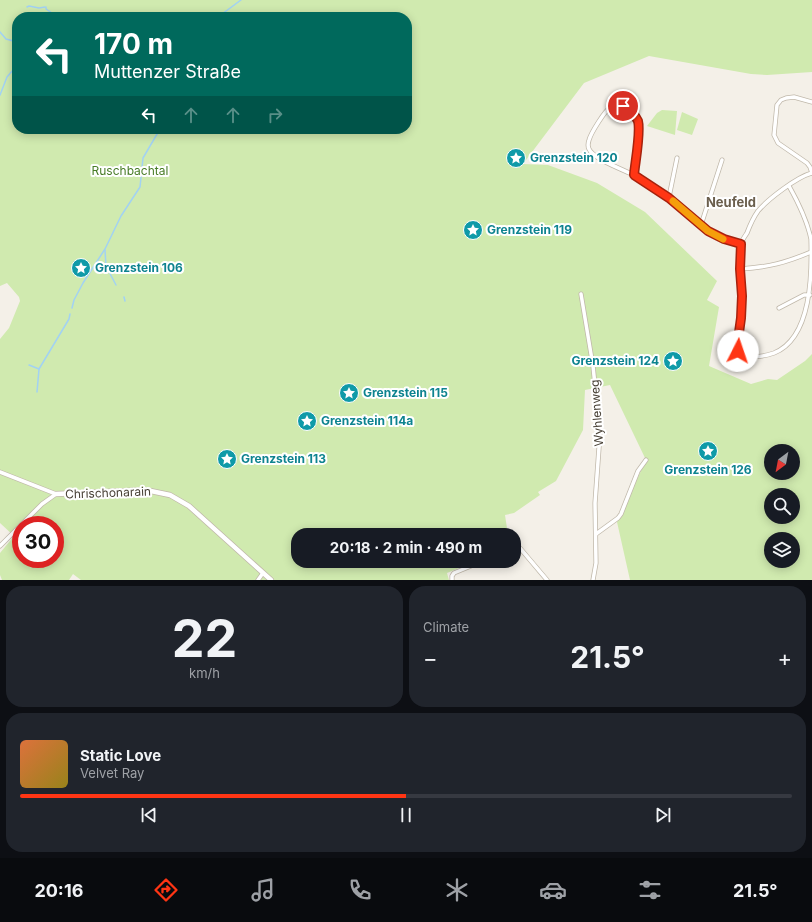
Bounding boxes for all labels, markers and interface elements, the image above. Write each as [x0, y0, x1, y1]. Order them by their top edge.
text: 170 m [94, 27, 173, 61]
icon: left [28, 28, 80, 80]
text: Muttenzer Straße [94, 61, 241, 82]
pin [606, 89, 640, 123]
icon: arrive [612, 95, 634, 117]
icon: left [138, 104, 160, 126]
icon: ahead [180, 104, 202, 126]
icon: ahead [222, 104, 244, 126]
icon: right [264, 104, 286, 126]
place icon: Grenzstein 120 [505, 147, 527, 169]
place label: Grenzstein 120 [530, 150, 618, 165]
park label: Ruschbachtal [92, 163, 168, 178]
district label: Neufeld [706, 194, 756, 210]
place icon: Grenzstein 119 [462, 219, 484, 241]
place label: Grenzstein 119 [487, 222, 572, 237]
place icon: Grenzstein 106 [70, 257, 92, 279]
place label: Grenzstein 106 [95, 260, 183, 275]
position arrow [717, 330, 759, 372]
place icon: Grenzstein 124 [662, 350, 684, 372]
place label: Grenzstein 124 [572, 353, 659, 368]
street label: Wyhlenweg [587, 379, 606, 447]
place icon: Grenzstein 115 [338, 382, 360, 404]
place label: Grenzstein 115 [363, 385, 448, 400]
place icon: Grenzstein 114a [296, 410, 318, 432]
place label: Grenzstein 114a [321, 413, 413, 428]
place icon: Grenzstein 126 [697, 440, 719, 462]
north arrow [764, 444, 800, 480]
map controls [764, 444, 800, 568]
place icon: Grenzstein 113 [216, 448, 238, 470]
place label: Grenzstein 113 [241, 451, 326, 466]
place label: Grenzstein 126 [664, 462, 752, 477]
street label: Chrischonarain [65, 484, 151, 501]
button: search [764, 488, 800, 524]
speed limit sign: 30 [12, 516, 64, 568]
button: layers [764, 532, 800, 568]
text: 20:18 · 2 min · 490 m [330, 538, 482, 557]
text: 22 [172, 607, 237, 670]
text: Climate [423, 619, 469, 635]
text: 21.5° [570, 639, 645, 675]
text: − [423, 645, 438, 671]
text: + [777, 645, 792, 671]
text: km/h [189, 665, 220, 681]
text: Static Love [80, 746, 161, 765]
text: Velvet Ray [80, 765, 144, 781]
icon: previous [138, 804, 160, 826]
icon: pause [395, 804, 417, 826]
icon: next [652, 804, 674, 826]
icon: directions [152, 876, 180, 904]
icon: music [249, 876, 277, 904]
icon: phone [346, 876, 374, 904]
icon: climate [443, 876, 471, 904]
icon: car [539, 876, 567, 904]
icon: filters [636, 876, 664, 904]
text: 20:16 [34, 880, 83, 901]
text: 21.5° [733, 880, 778, 901]

